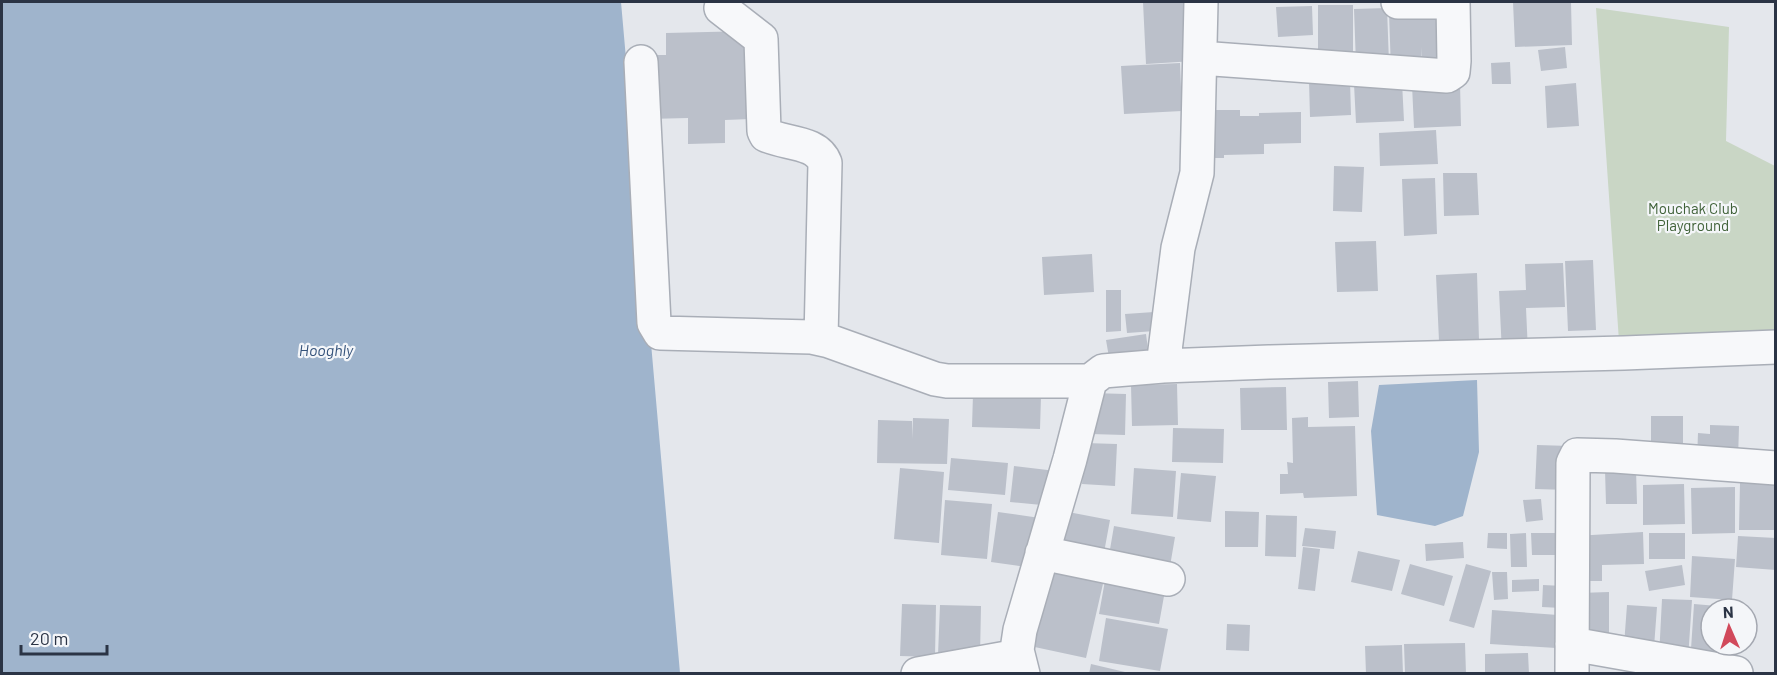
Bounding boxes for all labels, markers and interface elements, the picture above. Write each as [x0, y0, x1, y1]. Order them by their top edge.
park label: Mouchak Club Playground [1648, 199, 1738, 234]
water label: Hooghly [299, 340, 354, 359]
north arrow [1699, 597, 1759, 657]
text: N [1722, 602, 1734, 621]
scale bar [21, 618, 106, 656]
text: 20 m [30, 627, 68, 649]

